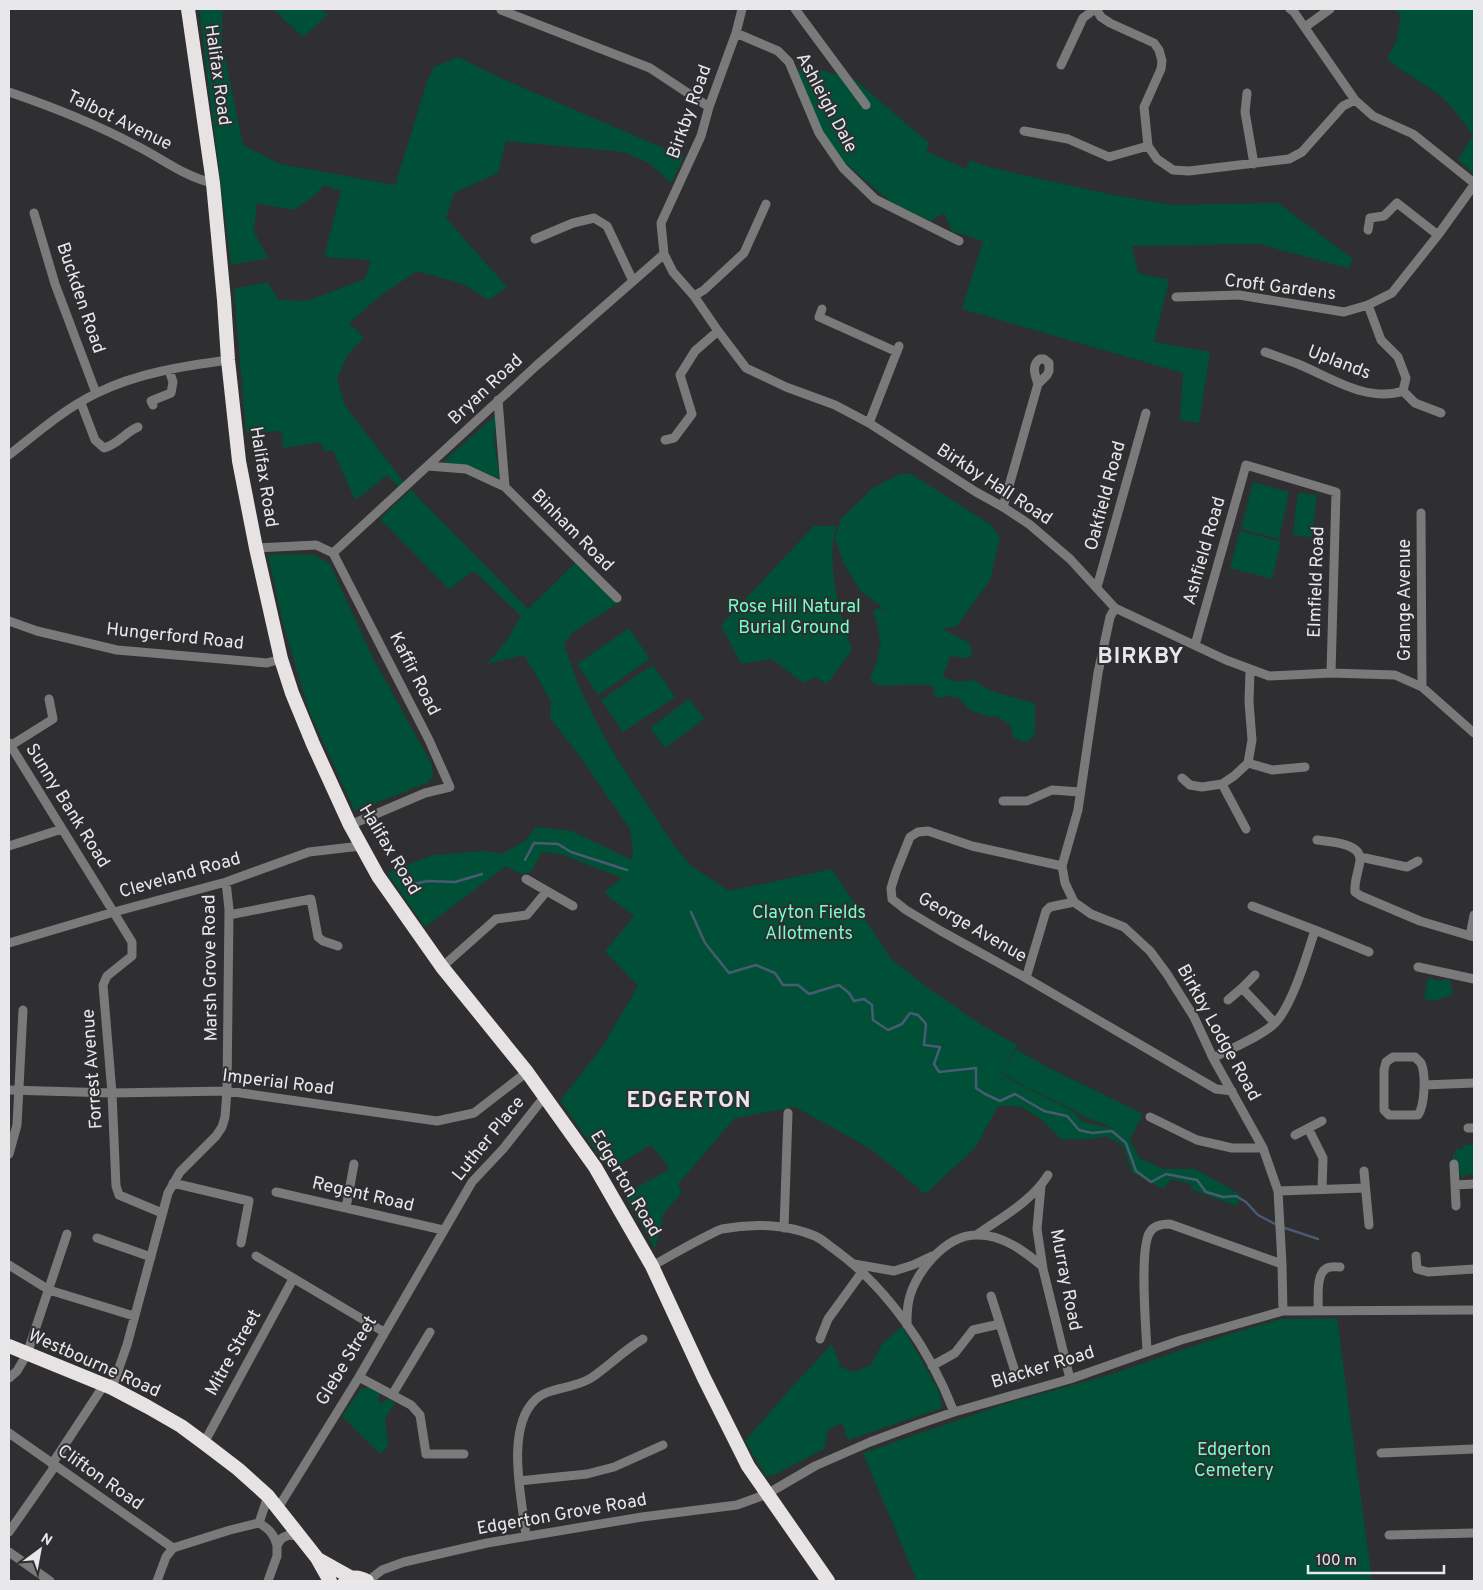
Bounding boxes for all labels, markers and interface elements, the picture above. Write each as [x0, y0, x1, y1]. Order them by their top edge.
street label: Halifax Road [199, 23, 235, 127]
street label: Ashleigh Dale [790, 49, 862, 157]
street label: Birkby Road [662, 62, 718, 162]
street label: Talbot Avenue [63, 86, 175, 156]
street label: Buckden Road [50, 239, 110, 357]
street label: Croft Gardens [1223, 270, 1337, 306]
street label: Uplands [1304, 340, 1374, 386]
street label: Bryan Road [444, 350, 528, 430]
street label: Halifax Road [244, 425, 282, 529]
street label: Birkby Hall Road [932, 439, 1056, 531]
street label: Oakfield Road [1080, 439, 1132, 553]
street label: Binham Road [526, 485, 618, 577]
street label: Ashfield Road [1179, 494, 1231, 608]
street label: Elmfield Road [1304, 526, 1330, 638]
street label: Grange Avenue [1394, 539, 1417, 661]
park label: Rose Hill Natural Burial Ground [727, 596, 861, 640]
street label: Hungerford Road [105, 618, 245, 656]
street label: Kaffir Road [383, 628, 445, 720]
district label: BIRKBY [1098, 644, 1184, 671]
street label: Sunny Bank Road [19, 739, 115, 873]
street label: Halifax Road [353, 800, 425, 900]
street label: Cleveland Road [117, 848, 243, 904]
street label: George Avenue [913, 887, 1031, 969]
street label: Marsh Grove Road [198, 894, 224, 1042]
park label: Clayton Fields Allotments [752, 902, 866, 946]
street label: Birkby Lodge Road [1171, 961, 1265, 1105]
street label: Forrest Avenue [77, 1008, 109, 1130]
street label: Imperial Road [221, 1065, 335, 1101]
district label: EDGERTON [626, 1088, 752, 1115]
street label: Luther Place [448, 1092, 530, 1186]
street label: Edgerton Road [584, 1127, 666, 1241]
street label: Regent Road [310, 1172, 416, 1218]
street label: Murray Road [1044, 1227, 1086, 1333]
street label: Mitre Street [201, 1306, 267, 1400]
street label: Glebe Street [311, 1312, 383, 1410]
street label: Westbourne Road [24, 1324, 164, 1404]
street label: Blacker Road [988, 1341, 1098, 1395]
park label: Edgerton Cemetery [1194, 1439, 1274, 1483]
street label: Clifton Road [53, 1440, 147, 1516]
street label: Edgerton Grove Road [475, 1489, 649, 1541]
north arrow [15, 1525, 65, 1575]
text: N [37, 1530, 55, 1550]
scale bar [1308, 1542, 1444, 1574]
text: 100 m [1316, 1552, 1357, 1571]

